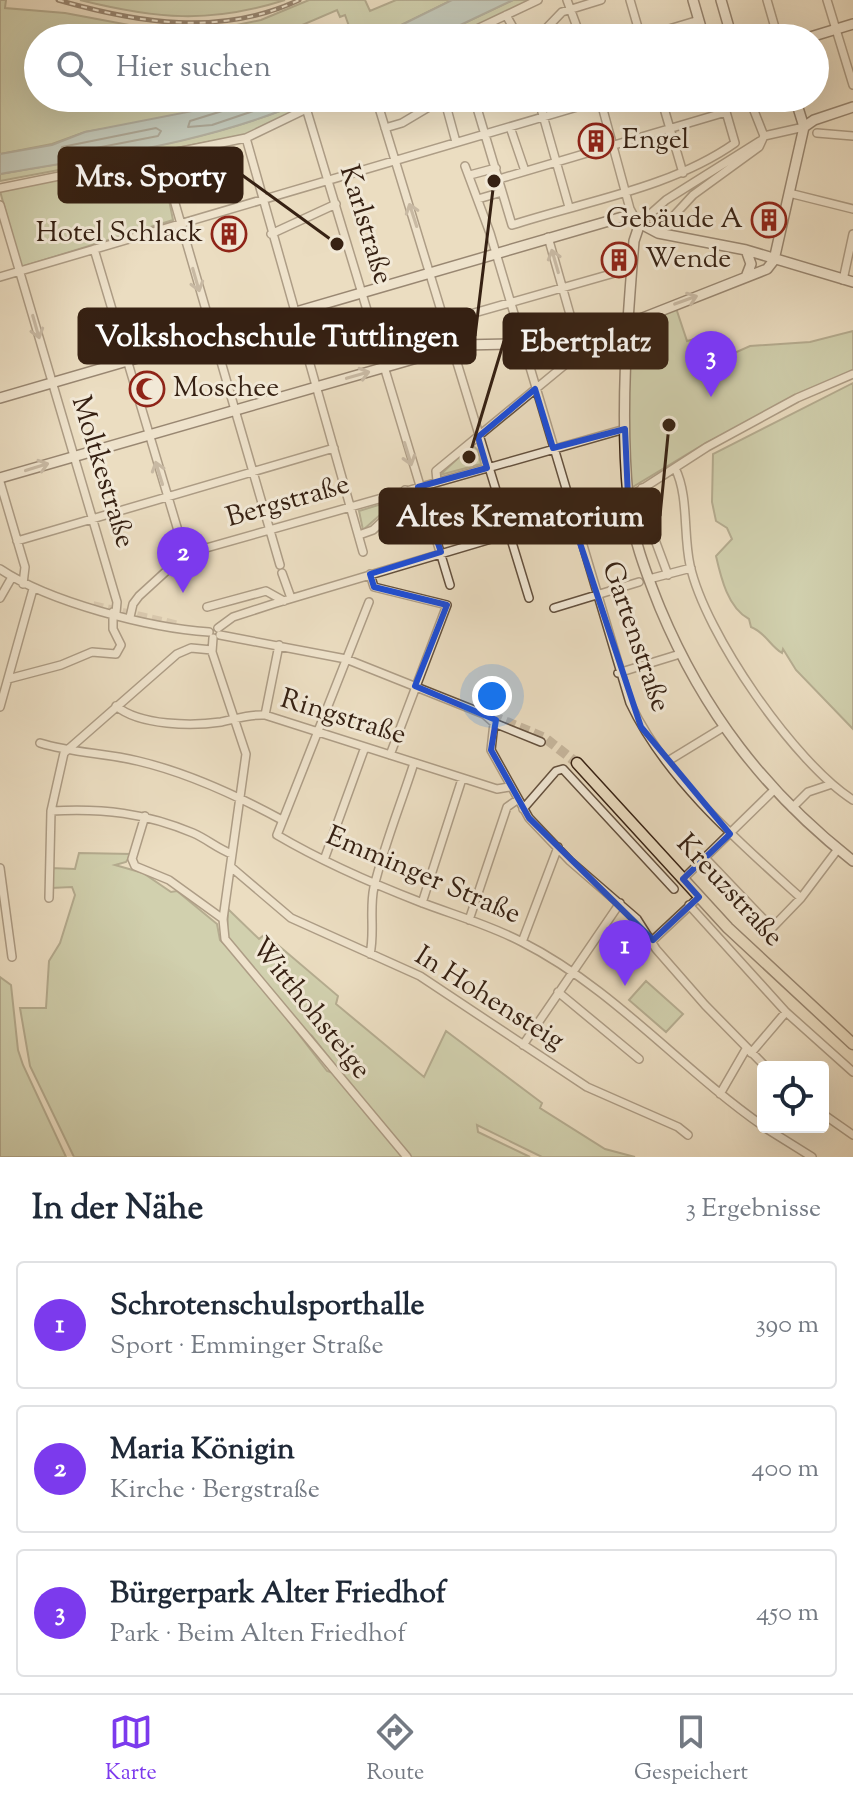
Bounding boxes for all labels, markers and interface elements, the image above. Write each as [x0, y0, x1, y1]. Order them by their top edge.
search box [24, 24, 829, 112]
icon: search [52, 46, 96, 90]
text: Hier suchen [116, 47, 271, 90]
place label: Engel [622, 121, 690, 161]
building icon: Engel [577, 122, 615, 160]
callout: Mrs. Sporty [59, 148, 242, 202]
text: Mrs. Sporty [75, 157, 227, 200]
street label: Karlstraße [328, 160, 402, 290]
place label: Gebäude A [606, 200, 743, 240]
building icon: Gebäude A [750, 201, 788, 239]
one-way arrow [404, 203, 419, 228]
place label: Hotel Schlack [36, 214, 203, 254]
building icon: Hotel Schlack [210, 215, 248, 253]
place label: Wende [645, 240, 731, 280]
building icon: Wende [600, 241, 638, 279]
one-way arrow [547, 249, 562, 275]
one-way arrow [189, 266, 204, 292]
one-way arrow [673, 292, 698, 306]
callout: Volkshochschule Tuttlingen [79, 309, 475, 363]
one-way arrow [29, 313, 44, 339]
callout: Ebertplatz [504, 314, 667, 368]
text: Volkshochschule Tuttlingen [95, 317, 459, 360]
text: Ebertplatz [521, 322, 651, 365]
pin: 3 [685, 331, 737, 397]
one-way arrow [344, 367, 370, 382]
place label: Moschee [173, 369, 279, 409]
mosque icon: Moschee [128, 370, 166, 408]
street label: Moltkestraße [60, 391, 144, 553]
one-way arrow [402, 442, 417, 467]
one-way arrow [24, 459, 49, 473]
one-way arrow [151, 461, 166, 486]
street label: Bergstraße [222, 465, 354, 539]
callout: Altes Krematorium [380, 489, 660, 543]
text: Altes Krematorium [396, 497, 644, 540]
pin: 2 [157, 527, 209, 593]
street label: Gartenstraße [591, 556, 679, 718]
your location [472, 676, 512, 716]
street label: Ringstraße [275, 680, 411, 756]
street label: Emminger Straße [319, 817, 527, 935]
street label: Kreuzstraße [666, 826, 792, 956]
pin: 1 [599, 920, 651, 986]
street label: Witthohsteige [240, 930, 380, 1088]
street label: In Hohensteig [406, 937, 572, 1061]
map controls [757, 1061, 829, 1133]
button: locate [757, 1061, 829, 1133]
text: In der Nähe [32, 1185, 203, 1234]
text: 3 Ergebnisse [686, 1191, 821, 1228]
text: Schrotenschulsporthalle [110, 1285, 424, 1328]
text: 1 [56, 1307, 64, 1344]
text: 390 m [755, 1307, 819, 1344]
text: Sport · Emminger Straße [110, 1328, 384, 1365]
text: Maria Königin [110, 1429, 295, 1472]
text: 2 [54, 1451, 66, 1488]
text: 400 m [752, 1451, 819, 1488]
text: Kirche · Bergstraße [110, 1472, 320, 1509]
text: Bürgerpark Alter Friedhof [110, 1573, 446, 1616]
text: 3 [55, 1595, 65, 1632]
text: 450 m [756, 1595, 819, 1632]
text: Park · Beim Alten Friedhof [110, 1616, 406, 1653]
tab: Karte [105, 1710, 157, 1790]
tab: Route [367, 1710, 424, 1790]
tab: Gespeichert [634, 1710, 748, 1790]

